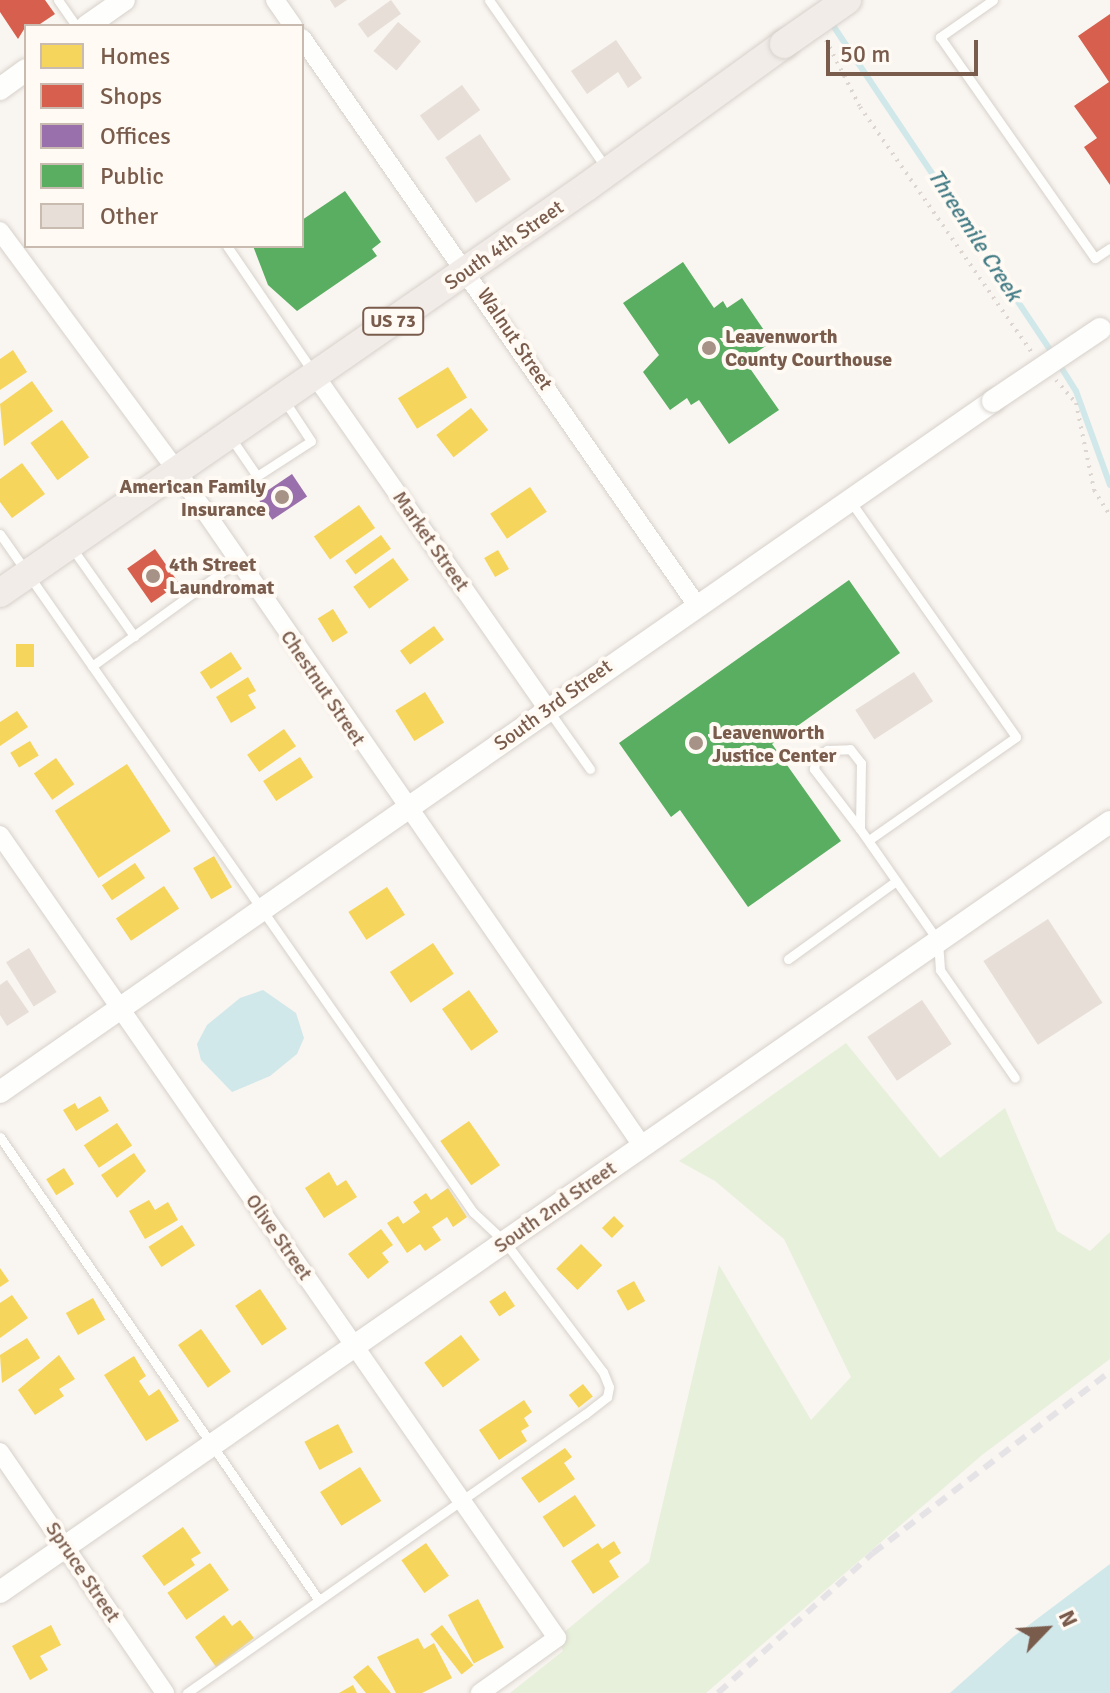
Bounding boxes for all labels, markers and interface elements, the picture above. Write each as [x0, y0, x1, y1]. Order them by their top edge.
legend [24, 24, 304, 248]
scale bar [830, 24, 982, 74]
text: 50 m [840, 39, 890, 69]
text: Homes [100, 41, 170, 71]
text: Shops [100, 81, 162, 111]
text: Offices [100, 121, 171, 151]
text: Public [100, 161, 164, 191]
water label: Threemile Creek [922, 164, 1028, 306]
street label: South 4th Street [440, 195, 568, 295]
text: Other [100, 201, 158, 231]
street label: Walnut Street [472, 284, 558, 394]
road number: US 73 [361, 307, 425, 335]
place label: Leavenworth County Courthouse [725, 324, 892, 371]
marker: Leavenworth County Courthouse [700, 339, 718, 357]
place label: American Family Insurance [119, 474, 266, 521]
street label: Market Street [388, 486, 474, 596]
marker: American Family Insurance [273, 488, 291, 506]
place label: 4th Street Laundromat [169, 552, 274, 599]
marker: 4th Street Laundromat [144, 567, 162, 585]
street label: Chestnut Street [276, 626, 370, 750]
street label: South 3rd Street [489, 654, 617, 756]
place label: Leavenworth Justice Center [712, 720, 837, 767]
marker: Leavenworth Justice Center [687, 734, 705, 752]
street label: South 2nd Street [489, 1156, 621, 1258]
street label: Olive Street [241, 1189, 317, 1285]
street label: Spruce Street [41, 1517, 125, 1627]
north arrow [1006, 1589, 1086, 1669]
text: N [1053, 1606, 1084, 1631]

